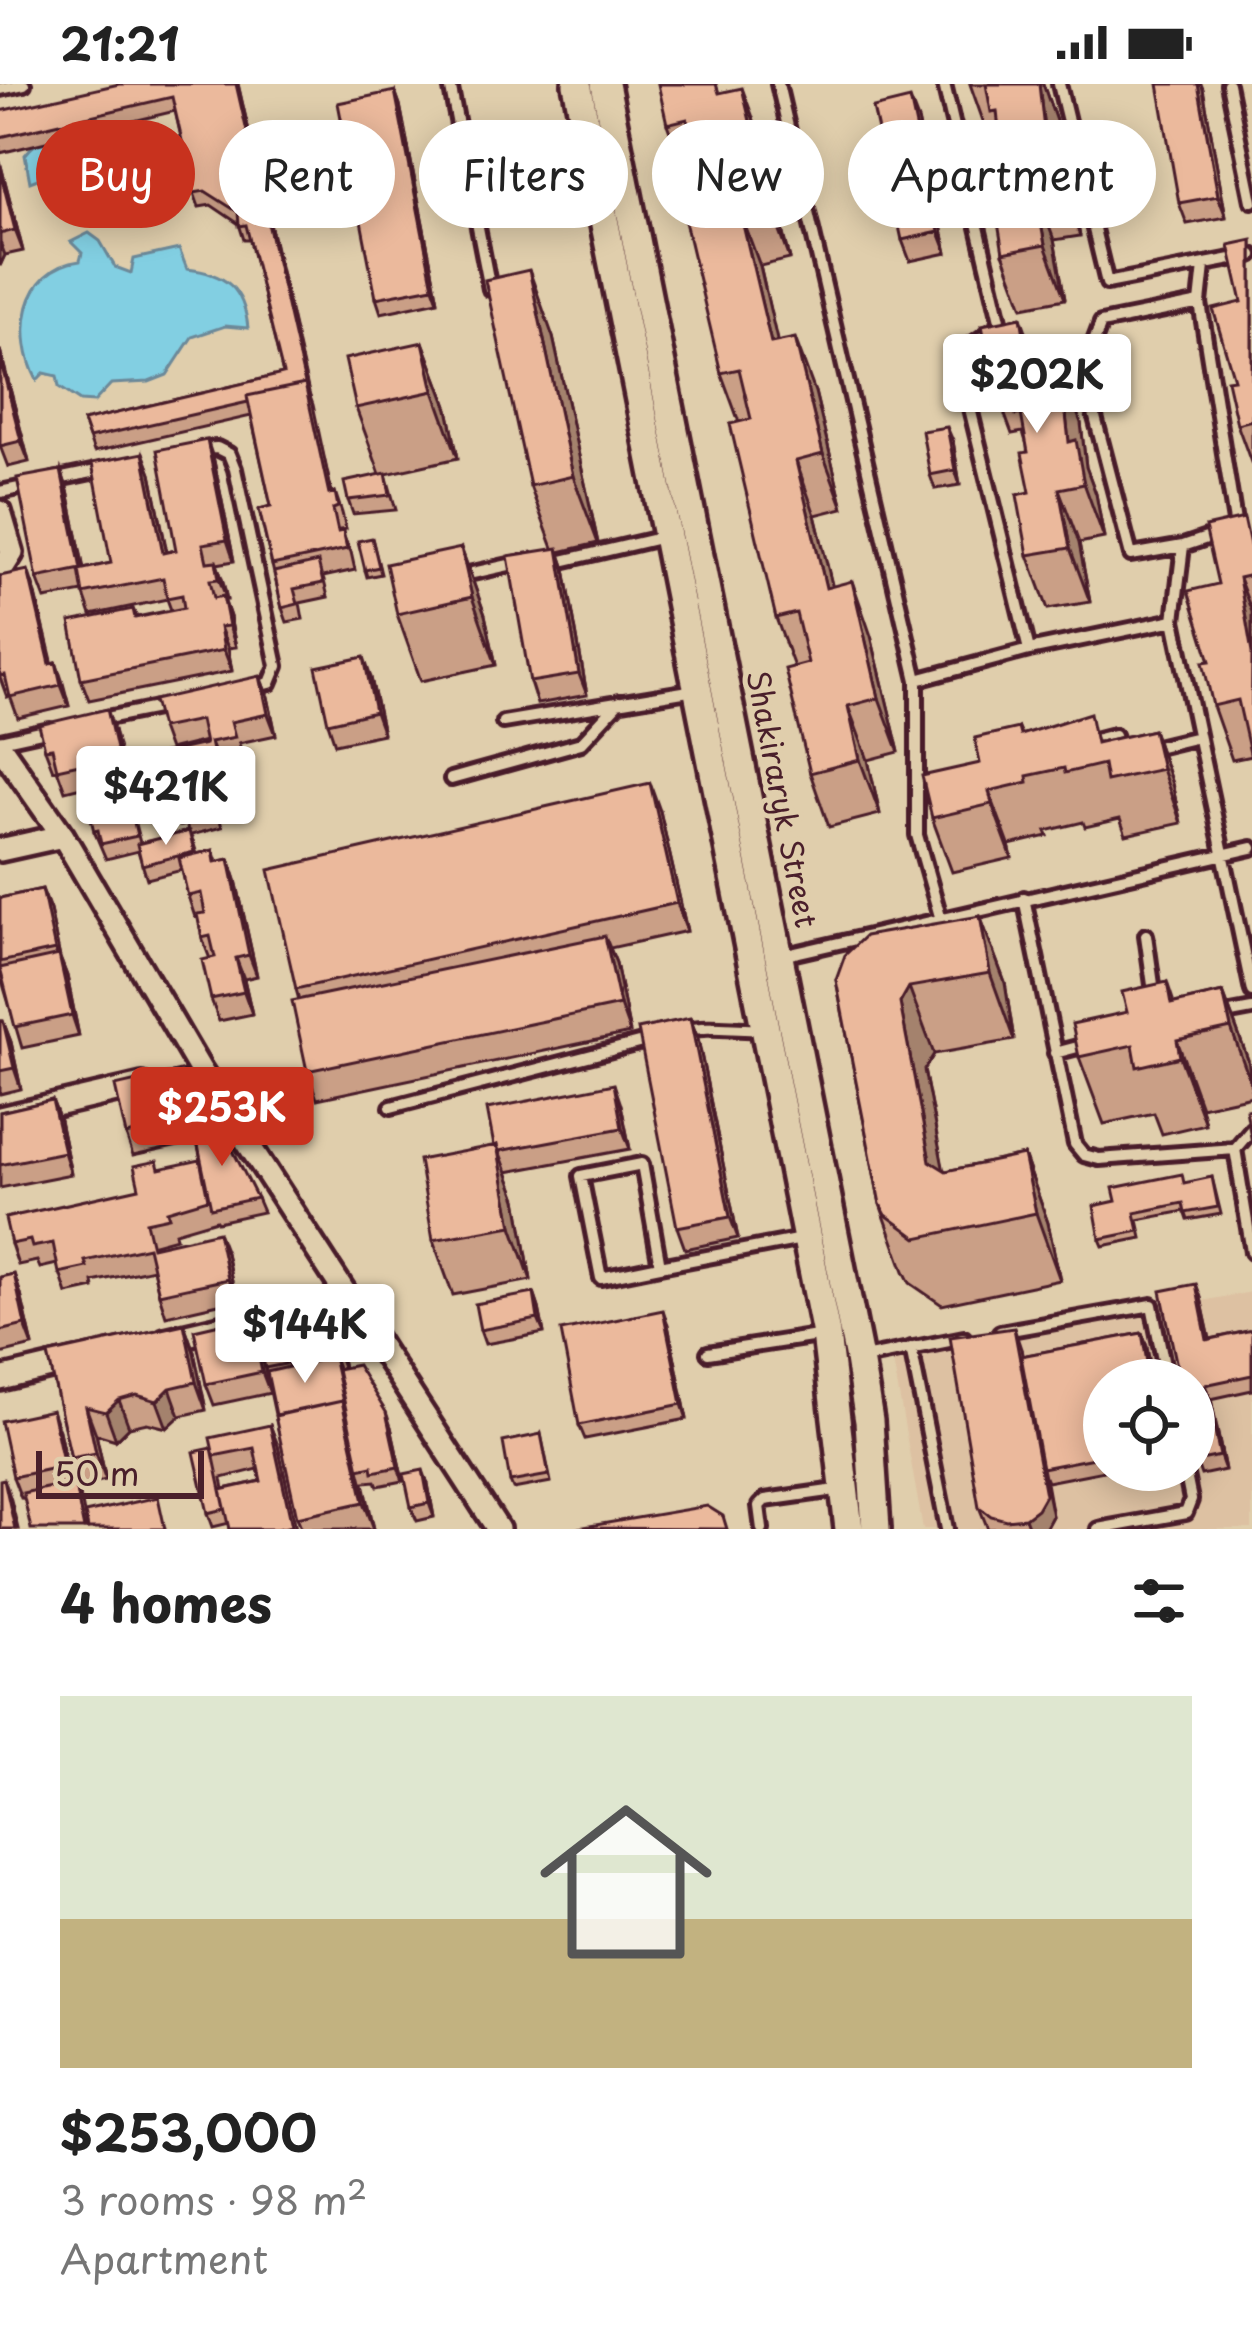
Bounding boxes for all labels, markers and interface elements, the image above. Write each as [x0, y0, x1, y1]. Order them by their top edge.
text: 21:21 [60, 8, 179, 76]
chip: Buy [36, 120, 195, 228]
chip: Rent [219, 120, 395, 228]
chip: Filters [419, 120, 628, 228]
chip: New [652, 120, 824, 228]
chip: Apartment [848, 120, 1156, 228]
pin: $202K [953, 334, 1121, 436]
text: $202K [970, 343, 1104, 402]
street label: Shakiraryk Street [736, 666, 830, 931]
pin: $421K [82, 746, 250, 848]
text: $421K [103, 755, 229, 814]
pin: $253K [138, 1067, 306, 1169]
text: $253K [158, 1076, 286, 1135]
pin: $144K [221, 1284, 389, 1386]
text: $144K [242, 1293, 368, 1352]
map controls [1083, 1359, 1215, 1491]
button: locate [1083, 1359, 1215, 1491]
scale bar [36, 1445, 204, 1498]
text: 50 m [54, 1447, 140, 1497]
text: 4 homes [60, 1563, 272, 1640]
icon: filters [1126, 1568, 1192, 1634]
icon: home [518, 1774, 734, 1990]
text: $253,000 [60, 2092, 317, 2169]
text: 3 rooms · 98 m² [60, 2169, 367, 2228]
text: Apartment [60, 2228, 268, 2287]

